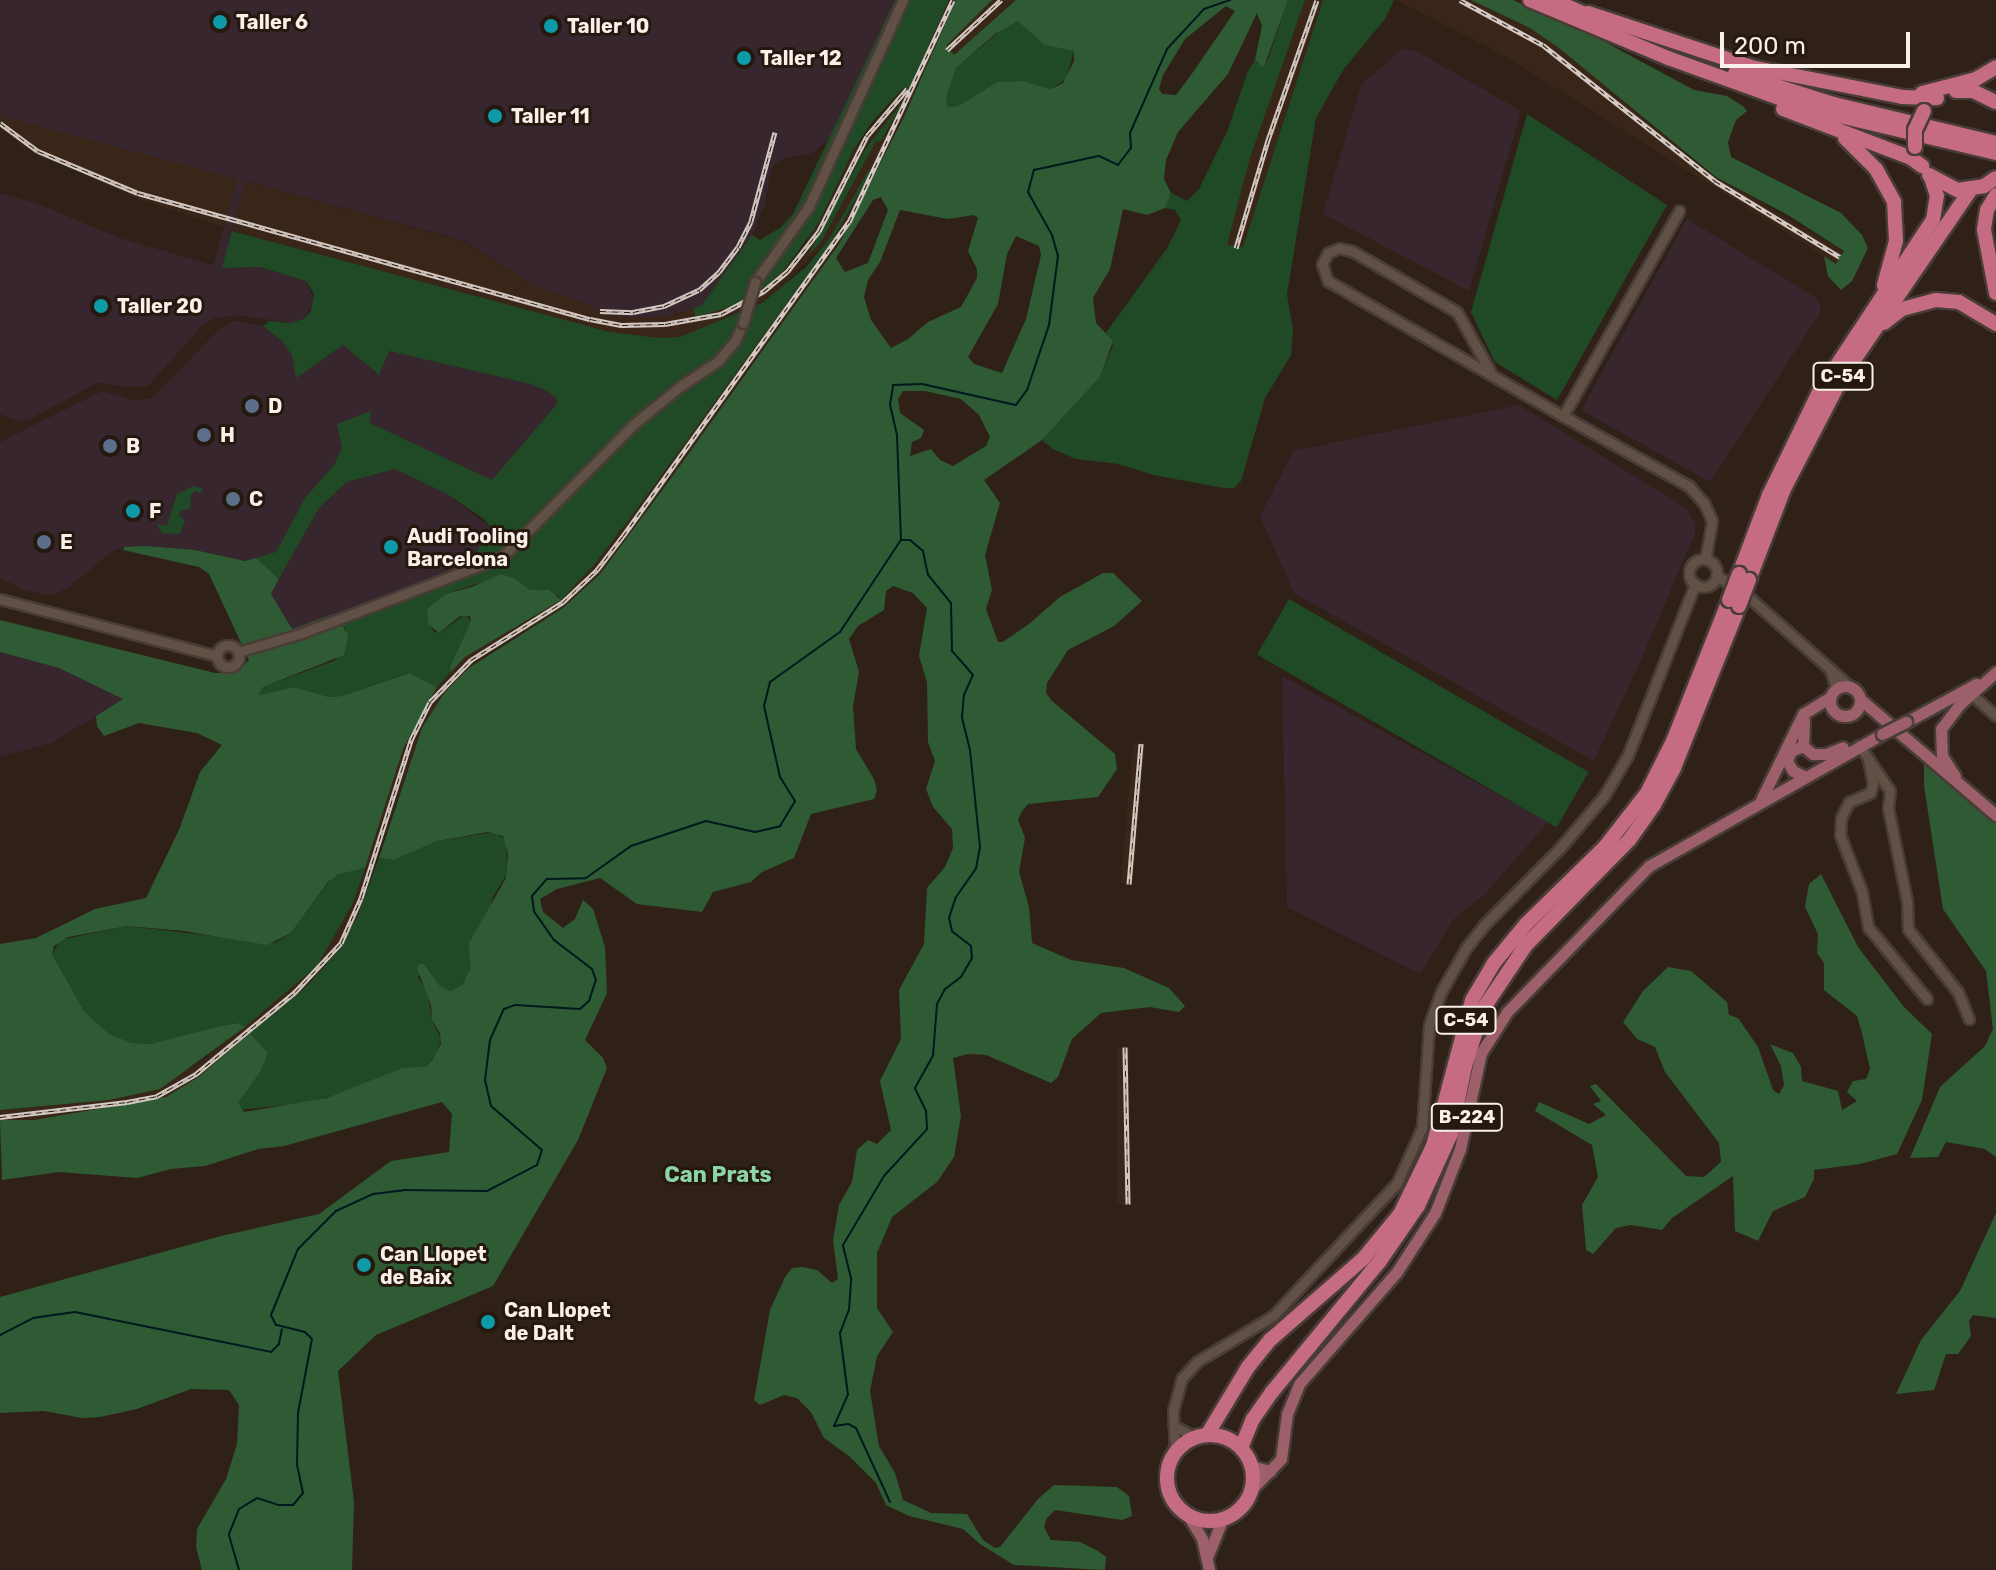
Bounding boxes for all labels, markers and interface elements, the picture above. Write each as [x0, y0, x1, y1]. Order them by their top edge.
place label: Taller 6 [236, 10, 308, 34]
marker: Taller 6 [211, 13, 229, 31]
place label: Taller 10 [567, 14, 650, 38]
scale bar [1724, 16, 1914, 66]
marker: Taller 10 [542, 17, 560, 35]
text: 200 m [1734, 32, 1806, 60]
place label: Taller 12 [760, 46, 842, 70]
marker: Taller 12 [735, 49, 753, 67]
place label: Taller 11 [511, 104, 590, 128]
marker: Taller 11 [486, 107, 504, 125]
place label: Taller 20 [117, 294, 203, 318]
marker: Taller 20 [92, 297, 110, 315]
road number: C-54 [1811, 362, 1875, 390]
place label: D [268, 394, 282, 418]
marker: D [243, 397, 261, 415]
place label: H [220, 423, 235, 447]
marker: H [195, 426, 213, 444]
place label: B [126, 434, 140, 458]
marker: B [101, 437, 119, 455]
place label: C [249, 487, 263, 511]
marker: C [224, 490, 242, 508]
place label: F [149, 499, 161, 523]
marker: F [124, 502, 142, 520]
place label: Audi Tooling Barcelona [407, 524, 529, 571]
place label: E [60, 530, 73, 554]
marker: E [35, 533, 53, 551]
marker: Audi Tooling Barcelona [382, 538, 400, 556]
road number: C-54 [1434, 1006, 1498, 1034]
road number: B-224 [1429, 1103, 1505, 1131]
district label: Can Prats [664, 1162, 772, 1188]
place label: Can Llopet de Baix [380, 1242, 487, 1289]
marker: Can Llopet de Baix [355, 1256, 373, 1274]
place label: Can Llopet de Dalt [504, 1298, 611, 1345]
marker: Can Llopet de Dalt [479, 1313, 497, 1331]

